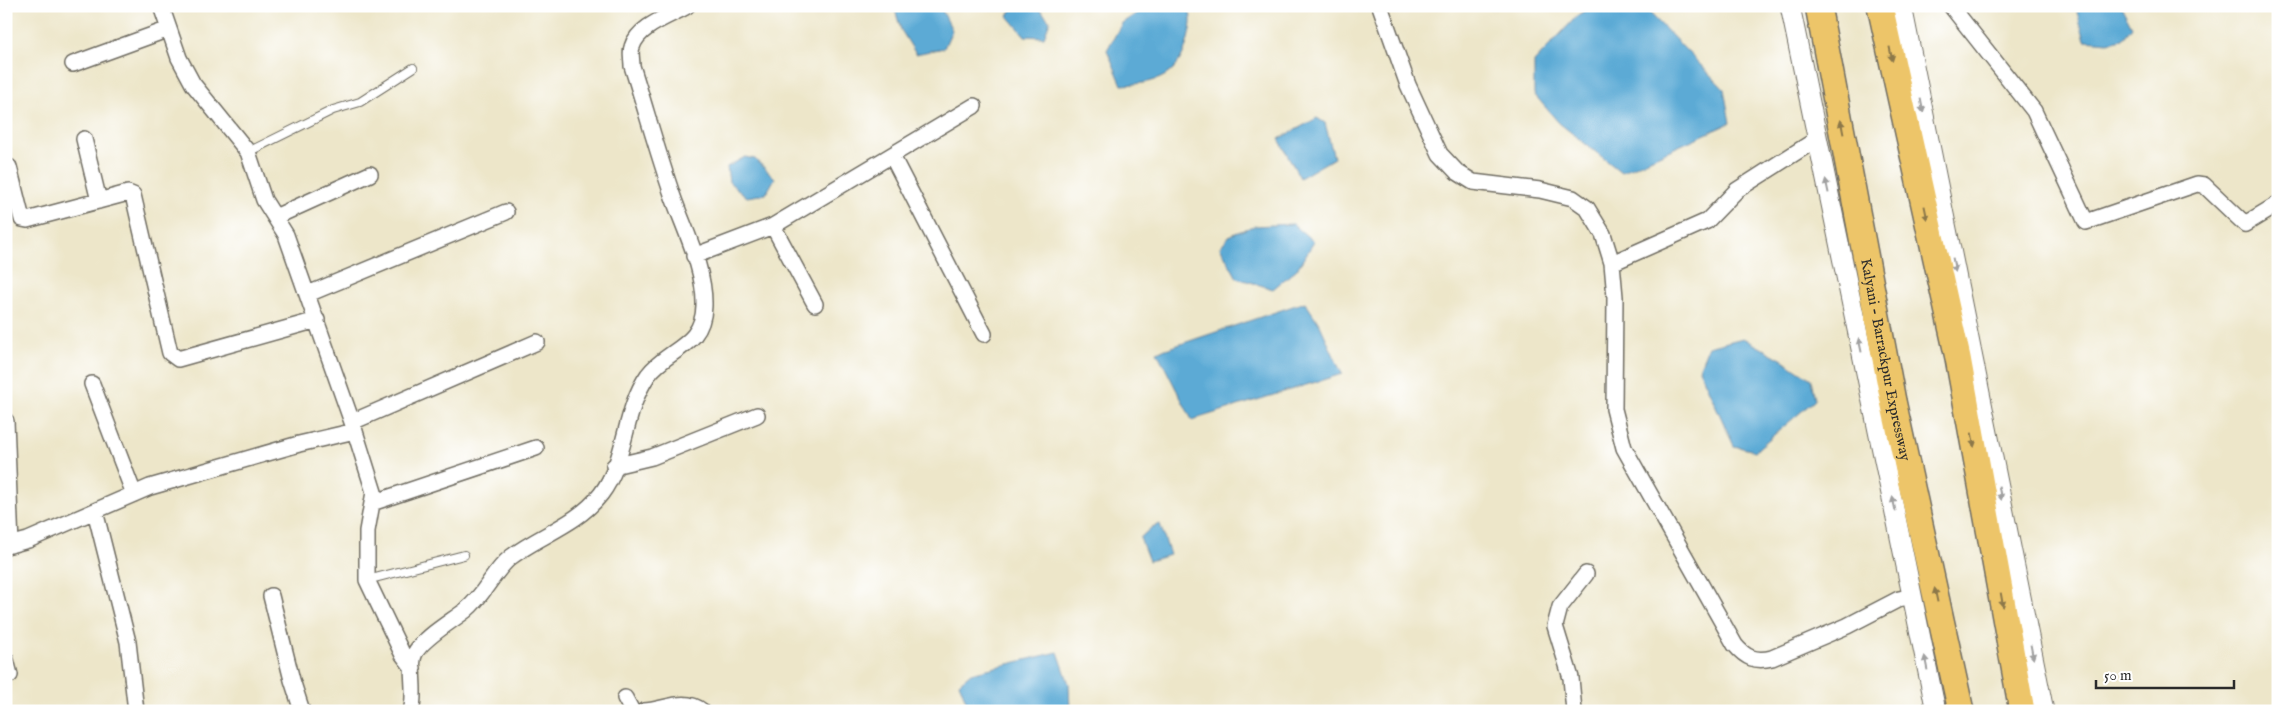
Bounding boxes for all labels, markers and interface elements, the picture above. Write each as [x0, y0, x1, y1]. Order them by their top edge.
one-way arrow [1887, 46, 1895, 61]
one-way arrow [1919, 98, 1927, 114]
one-way arrow [1837, 118, 1845, 134]
one-way arrow [1823, 178, 1831, 193]
one-way arrow [1922, 205, 1930, 220]
street label: Kalyani - Barrackpur Expressway [1857, 257, 1915, 463]
one-way arrow [1951, 257, 1959, 273]
one-way arrow [1856, 337, 1864, 352]
one-way arrow [1969, 433, 1977, 449]
one-way arrow [1997, 485, 2005, 501]
one-way arrow [1889, 495, 1897, 511]
one-way arrow [1932, 586, 1940, 602]
one-way arrow [1998, 593, 2006, 609]
one-way arrow [2029, 644, 2037, 660]
one-way arrow [1922, 655, 1930, 671]
scale bar [2096, 657, 2234, 689]
text: 50 m [2104, 666, 2132, 685]

